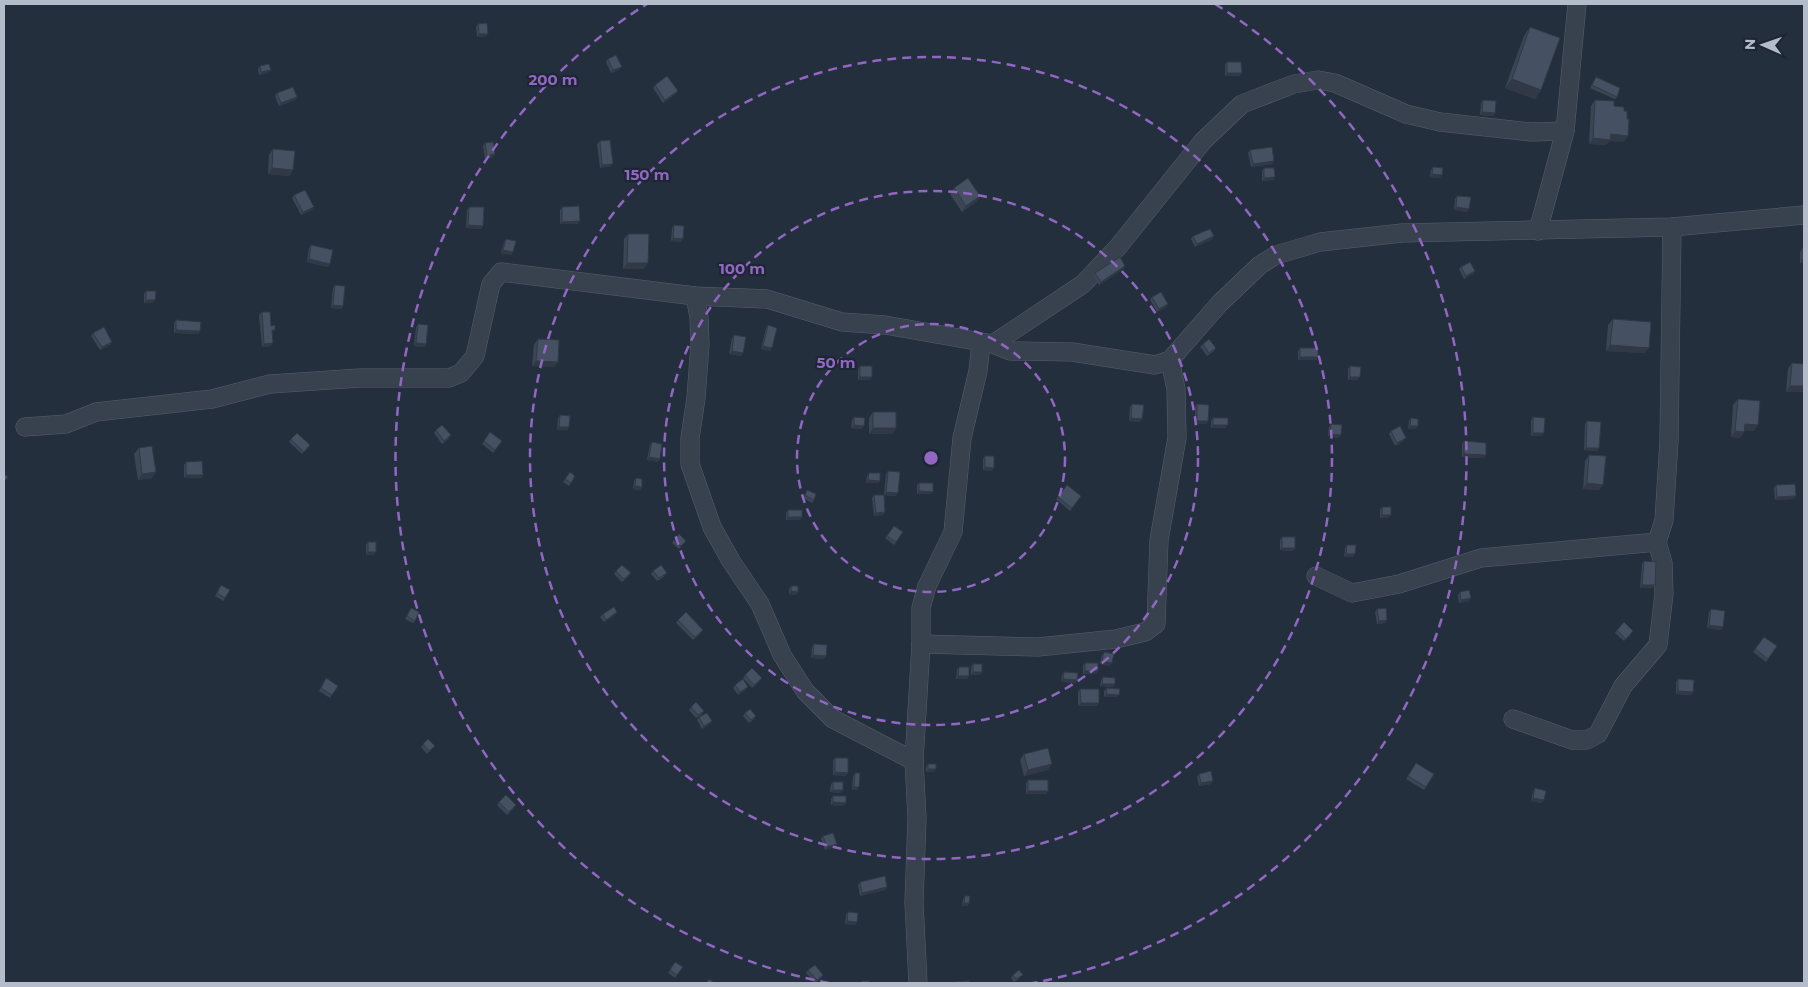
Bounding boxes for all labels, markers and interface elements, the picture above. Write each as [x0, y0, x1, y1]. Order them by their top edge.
north arrow [1738, 20, 1788, 70]
text: N [1741, 39, 1759, 51]
text: 200 m [528, 70, 578, 89]
text: 150 m [625, 165, 669, 184]
text: 100 m [719, 259, 765, 278]
text: 50 m [816, 353, 856, 372]
centre of rings [922, 449, 940, 467]

